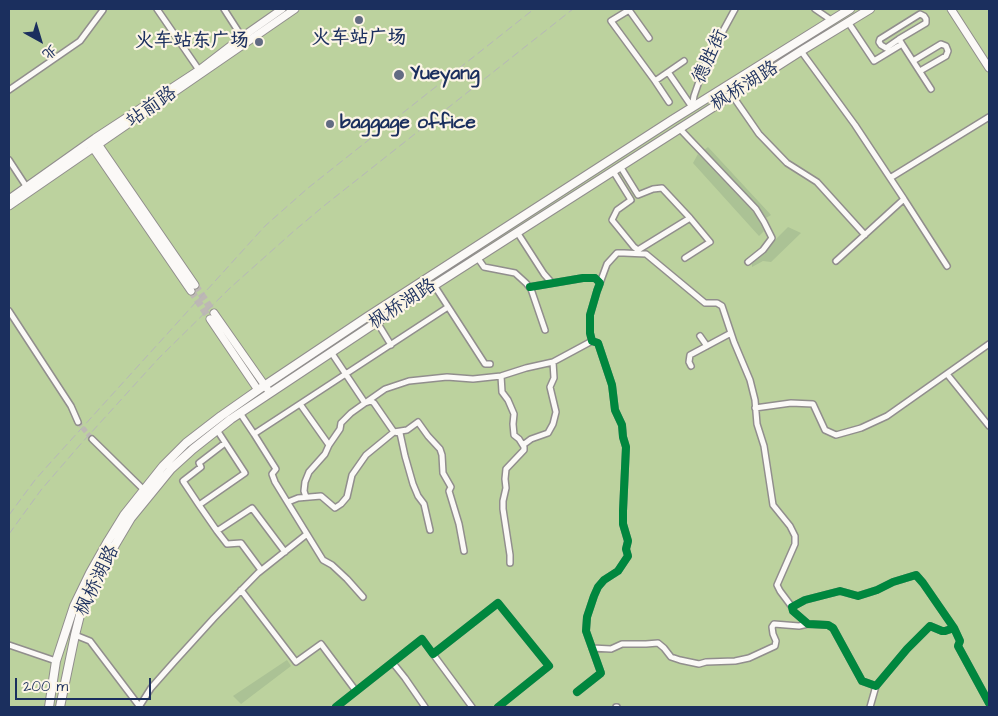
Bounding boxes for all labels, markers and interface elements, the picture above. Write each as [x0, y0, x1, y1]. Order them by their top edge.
marker: 火车站广场 [353, 14, 365, 26]
north arrow [15, 15, 65, 65]
street label: 德胜街 [689, 26, 733, 88]
place label: 火车站广场 [312, 28, 406, 50]
place label: 火车站东广场 [135, 31, 249, 53]
marker: 火车站东广场 [253, 36, 265, 48]
text: 北 [38, 39, 61, 64]
street label: 枫桥湖路 [707, 57, 783, 117]
place label: Yueyang [410, 64, 479, 86]
marker: Yueyang [392, 68, 406, 82]
street label: 站前路 [122, 82, 182, 134]
place label: baggage office [340, 113, 476, 135]
marker: baggage office [324, 118, 336, 130]
street label: 枫桥湖路 [365, 275, 441, 335]
street label: 枫桥湖路 [71, 542, 125, 620]
scale bar [18, 668, 154, 700]
text: 200 m [23, 676, 68, 697]

